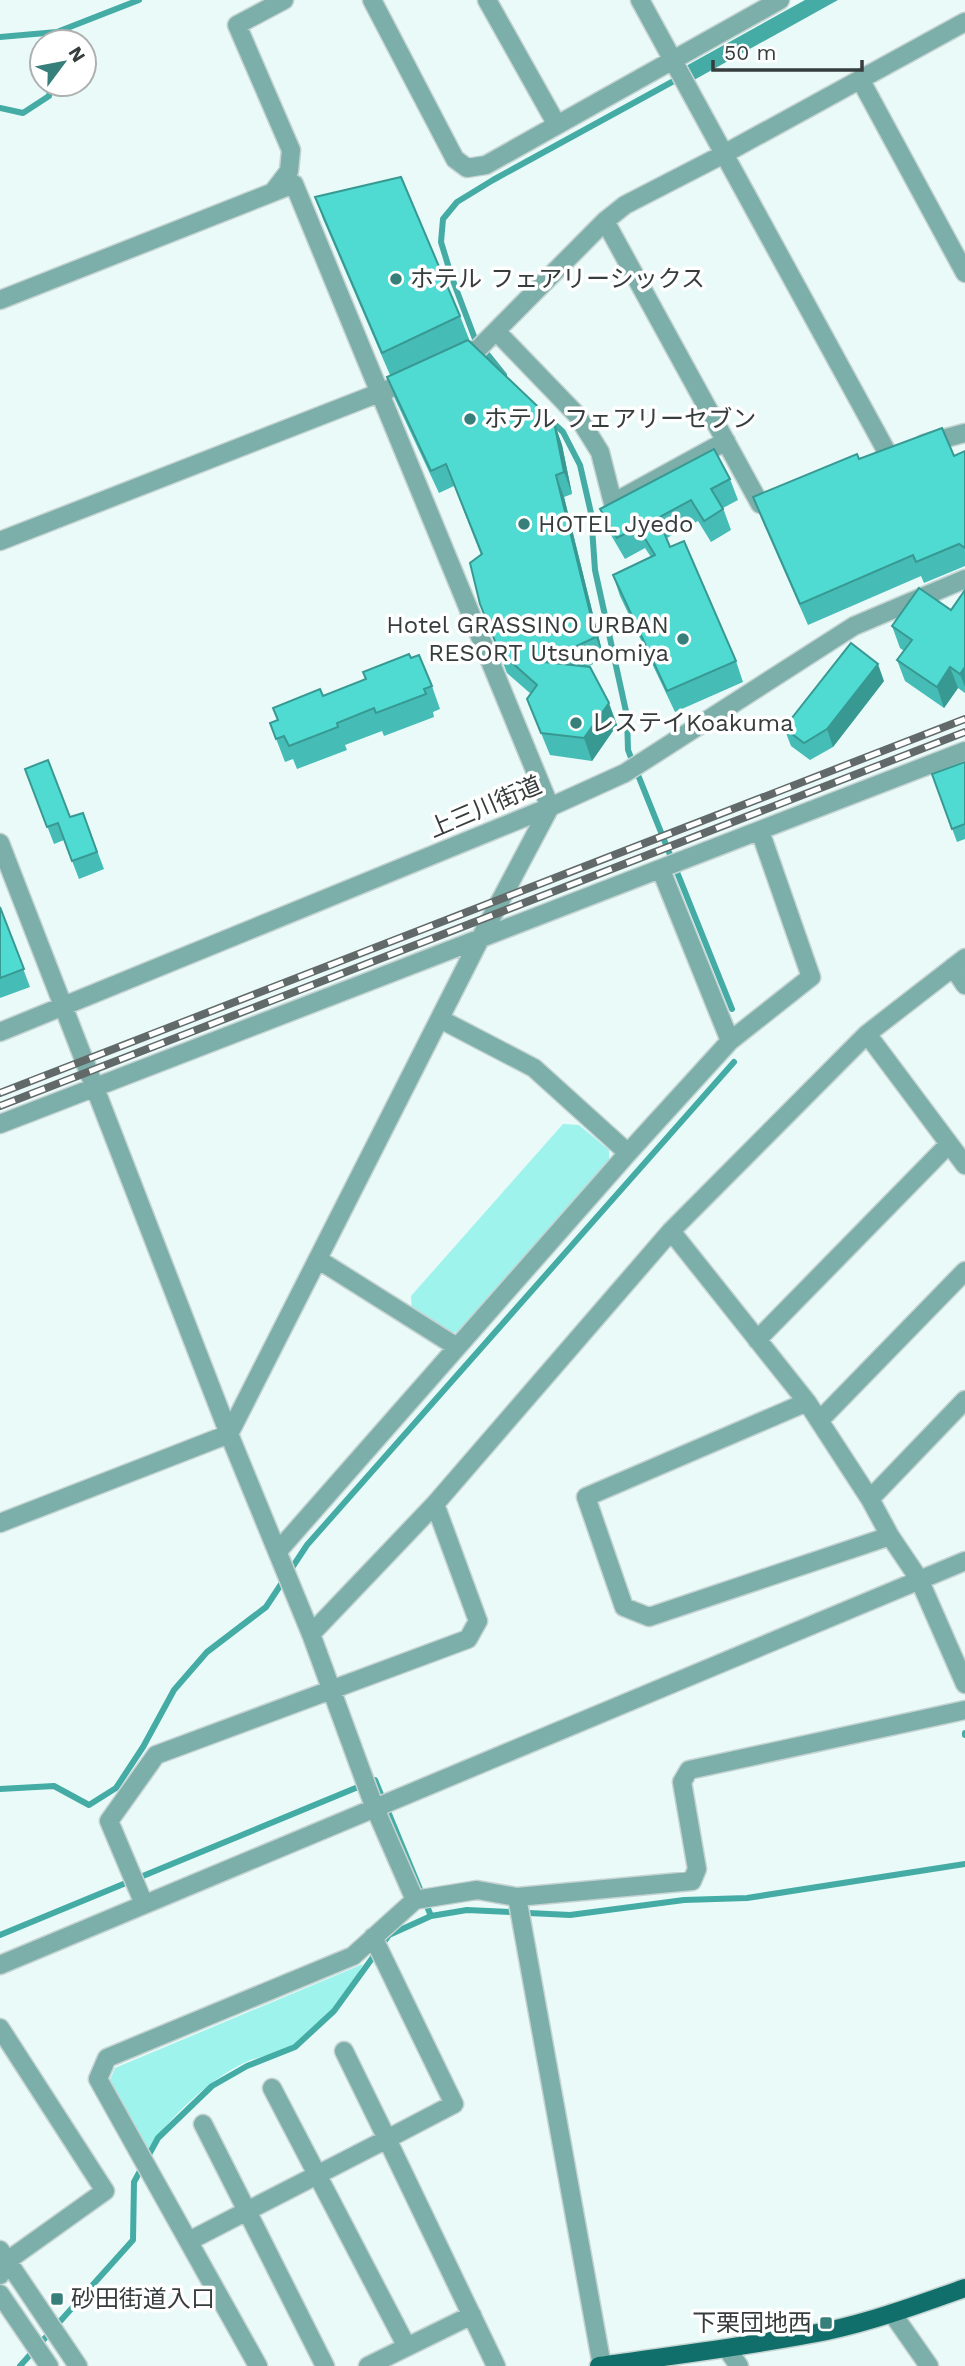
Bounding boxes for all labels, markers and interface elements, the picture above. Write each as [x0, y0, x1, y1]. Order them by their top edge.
north arrow [28, 28, 98, 98]
scale bar [713, 28, 862, 72]
text: 50 m [724, 40, 776, 65]
text: N [64, 42, 90, 66]
place label: ホテル フェアリーシックス [410, 265, 705, 293]
marker: ホテル フェアリーシックス [388, 271, 404, 287]
place label: ホテル フェアリーセブン [484, 405, 756, 433]
marker: ホテル フェアリーセブン [462, 411, 478, 427]
place label: HOTEL Jyedo [538, 510, 693, 538]
marker: HOTEL Jyedo [516, 516, 532, 532]
place label: Hotel GRASSINO URBAN RESORT Utsunomiya [386, 611, 669, 667]
marker: Hotel GRASSINO URBAN RESORT Utsunomiya [675, 631, 691, 647]
place label: レステイKoakuma [590, 709, 794, 737]
marker: レステイKoakuma [568, 715, 584, 731]
street label: 上三川街道 [424, 771, 546, 843]
place label: 砂田街道入口 [71, 2285, 215, 2313]
marker: 砂田街道入口 [49, 2291, 65, 2307]
place label: 下栗団地西 [692, 2309, 812, 2337]
marker: 下栗団地西 [818, 2315, 834, 2331]

